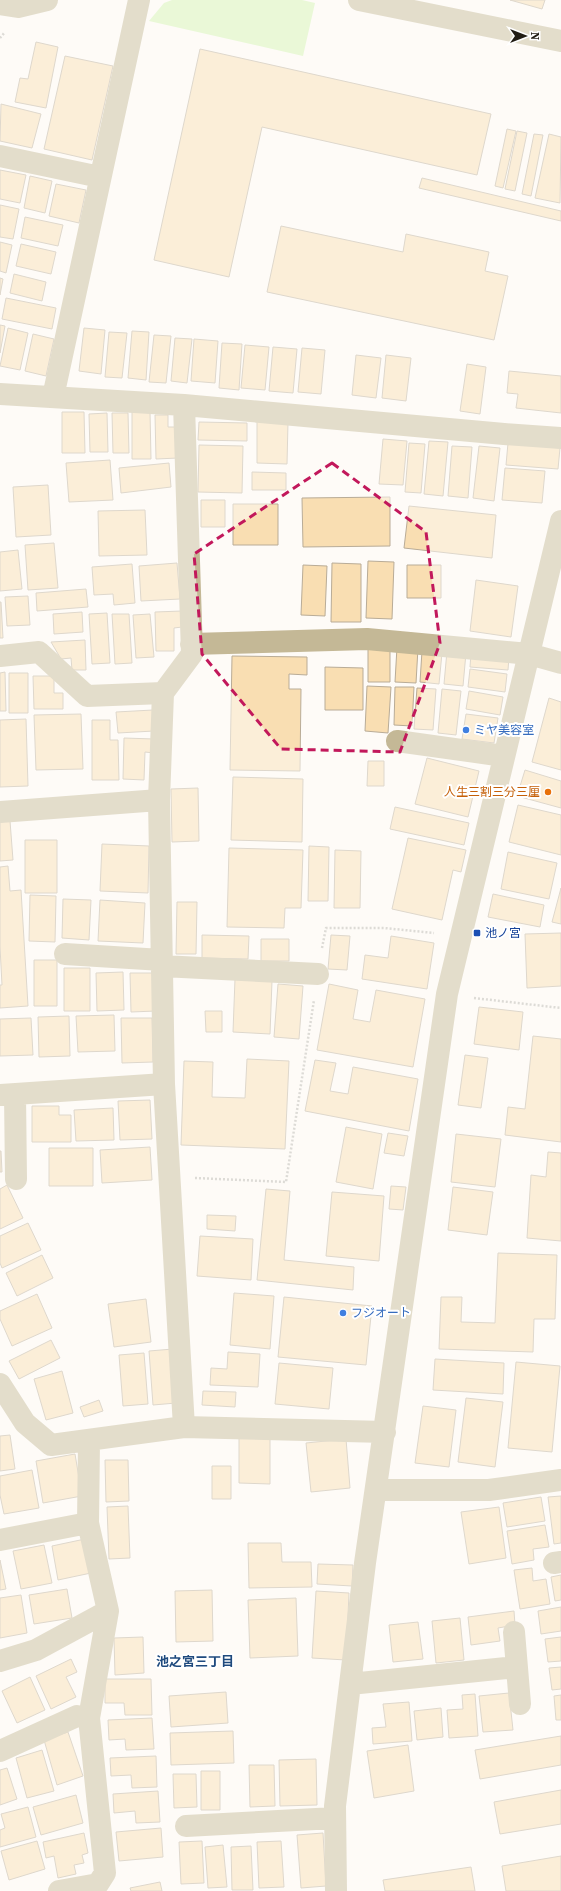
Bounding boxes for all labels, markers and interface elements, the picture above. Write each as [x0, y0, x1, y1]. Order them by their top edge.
north arrow [505, 16, 545, 56]
text: N [527, 32, 542, 40]
place label: ミヤ美容室 [474, 722, 534, 738]
marker: ミヤ美容室 [461, 725, 471, 735]
place label: 人生三割三分三厘 [444, 784, 540, 800]
marker: 人生三割三分三厘 [543, 787, 553, 797]
place label: 池ノ宮 [485, 925, 521, 941]
marker: 池ノ宮 [472, 928, 482, 938]
place label: フジオート [351, 1305, 411, 1321]
marker: フジオート [338, 1308, 348, 1318]
district label: 池之宮三丁目 [156, 1653, 234, 1670]

